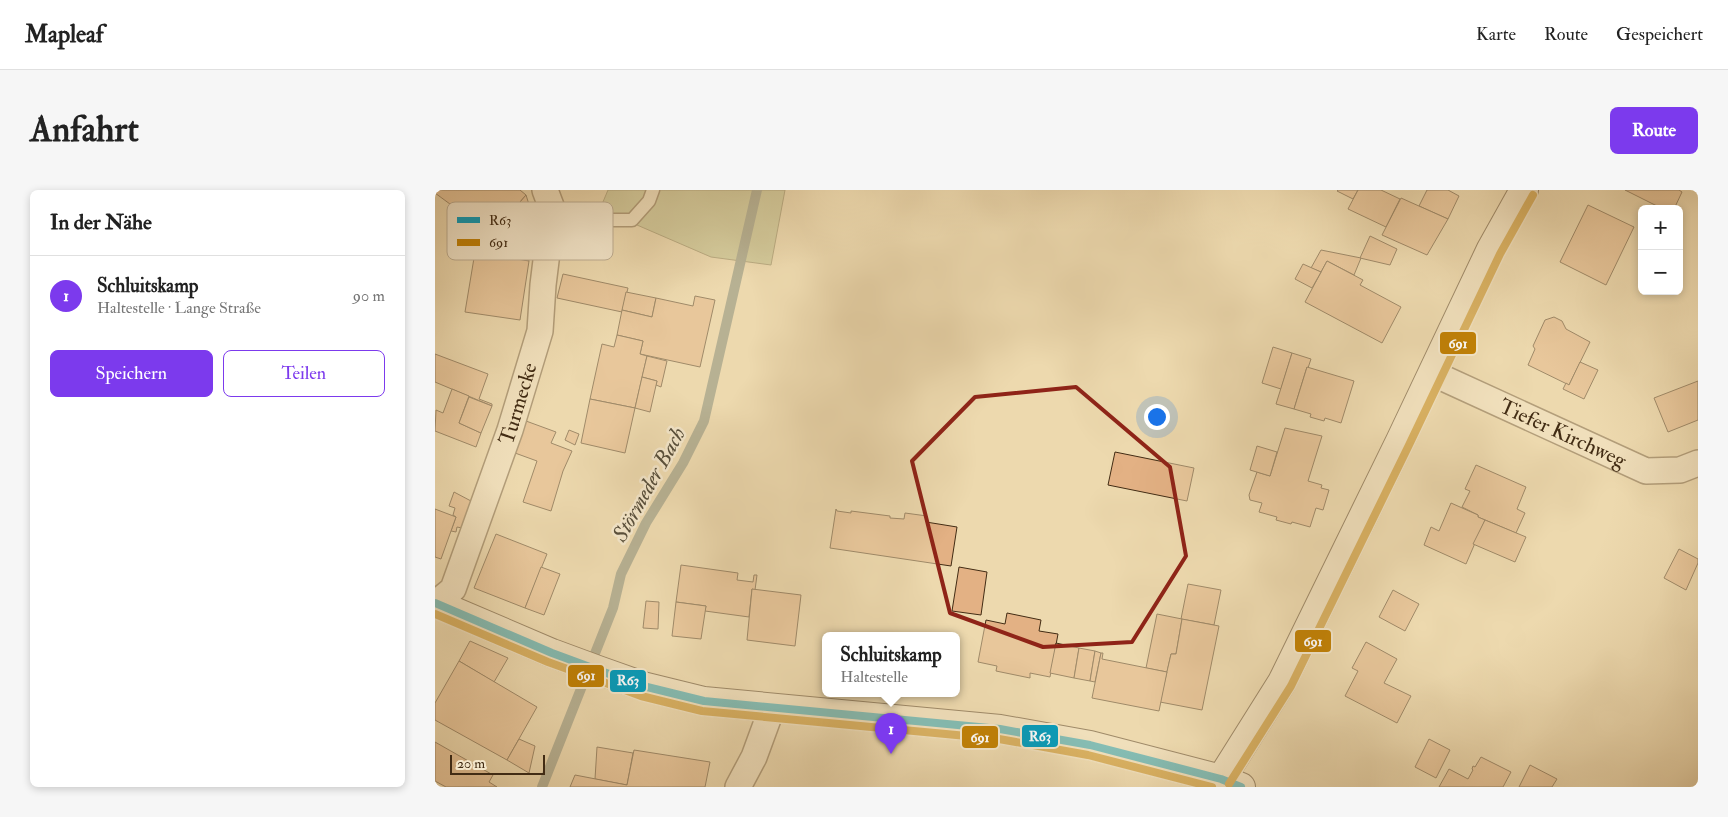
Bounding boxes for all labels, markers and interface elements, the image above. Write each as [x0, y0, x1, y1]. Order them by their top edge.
text: Mapleaf [25, 19, 104, 50]
text: Karte [1476, 23, 1516, 46]
text: Route [1544, 23, 1588, 46]
text: Gespeichert [1616, 23, 1703, 46]
button: Route [1610, 107, 1698, 154]
text: Anfahrt [30, 108, 139, 152]
legend [447, 202, 613, 260]
map controls [1638, 205, 1683, 295]
button: + [1638, 205, 1683, 250]
text: In der Nähe [50, 209, 152, 236]
text: R63 [489, 212, 511, 229]
text: 691 [489, 234, 508, 251]
button: − [1638, 250, 1683, 295]
text: Schluitskamp [97, 274, 198, 298]
text: 1 [63, 286, 69, 306]
text: 90 m [353, 286, 385, 306]
text: Haltestelle · Lange Straße [97, 298, 261, 318]
line badge: 691 [1439, 331, 1477, 355]
text: 691 [1448, 335, 1468, 352]
button: Speichern [50, 350, 213, 397]
button: Teilen [223, 350, 385, 397]
street label: Turmecke [493, 359, 544, 448]
street label: Tiefer Kirchweg [1495, 393, 1631, 474]
your location [1144, 404, 1170, 430]
water label: Störmeder Bach [605, 422, 692, 548]
line badge: 691 [1294, 629, 1332, 653]
popup [822, 632, 960, 697]
text: 691 [1303, 633, 1323, 650]
text: Schluitskamp [840, 643, 942, 667]
line badge: 691 [567, 664, 605, 688]
text: 691 [576, 667, 596, 684]
text: Haltestelle [840, 667, 908, 687]
line badge: R63 [609, 669, 647, 693]
text: R63 [617, 672, 639, 689]
pin: 1 [875, 713, 907, 754]
line badge: R63 [1021, 724, 1059, 748]
line badge: 691 [961, 725, 999, 749]
text: R63 [1029, 728, 1051, 745]
text: 691 [970, 729, 990, 746]
scale bar [450, 752, 545, 775]
text: 20 m [457, 755, 485, 772]

